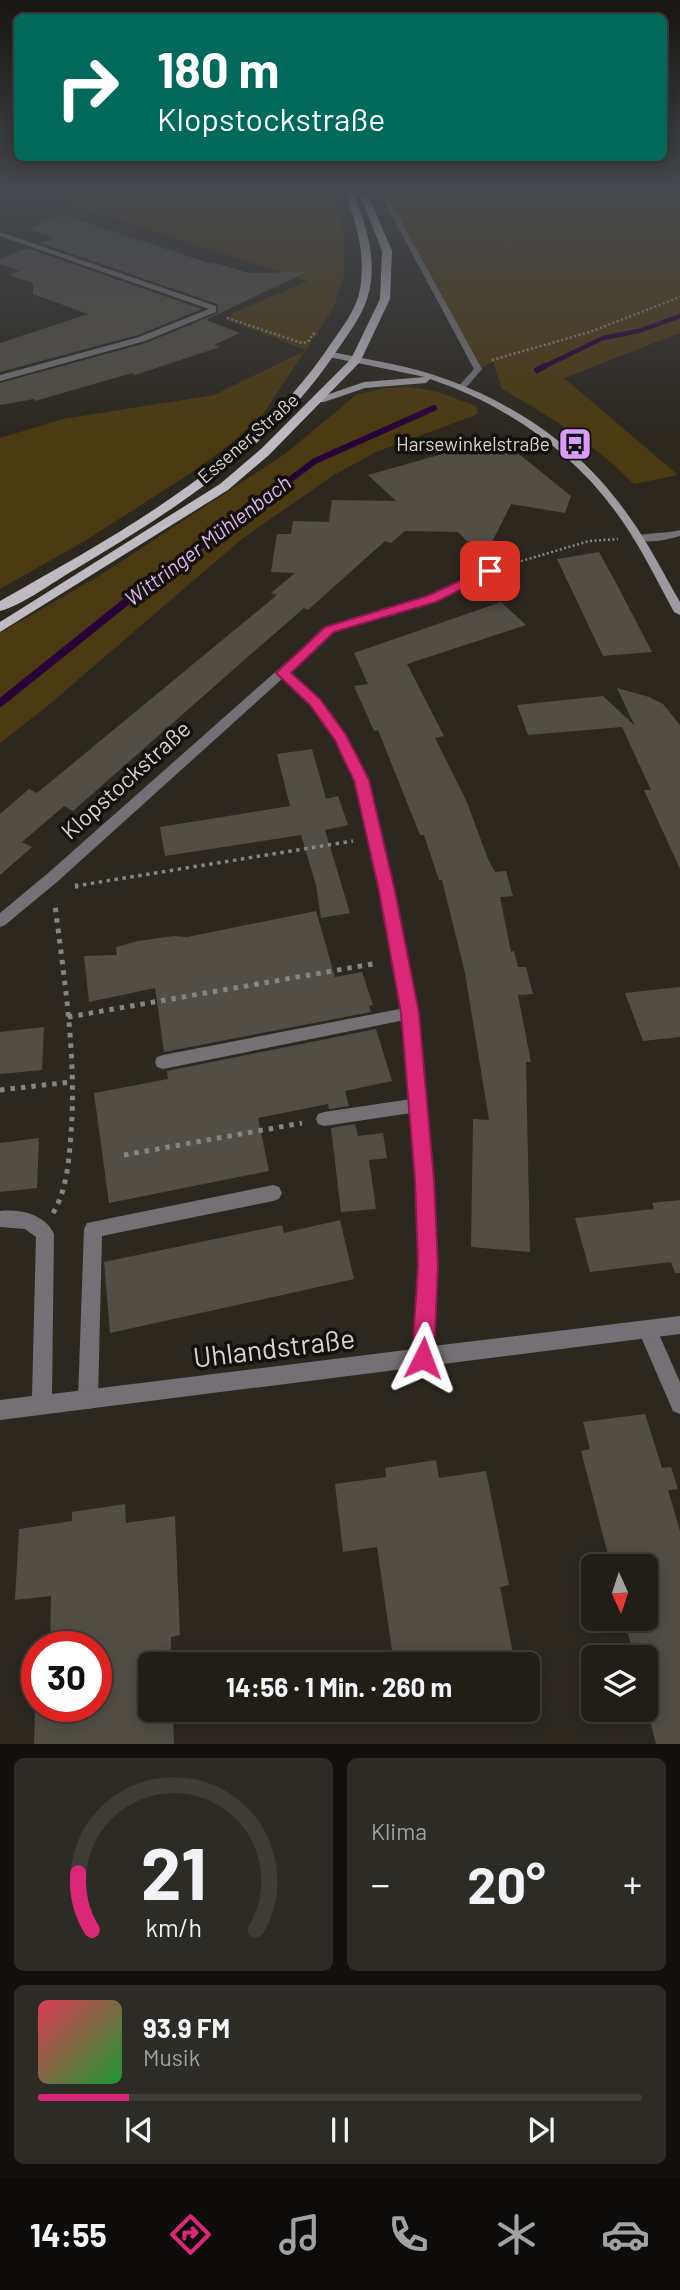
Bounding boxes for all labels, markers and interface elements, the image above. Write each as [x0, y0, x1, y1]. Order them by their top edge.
text: 180 m [157, 39, 280, 98]
icon: right [42, 42, 133, 133]
text: Klopstockstraße [157, 99, 385, 137]
street label: Essener Straße [193, 388, 303, 488]
bus stop icon: Harsewinkelstraße [556, 425, 594, 463]
place label: Harsewinkelstraße [396, 432, 550, 455]
water label: Wittringer Mühlenbach [119, 469, 295, 610]
pin [460, 541, 520, 601]
icon: arrive [471, 552, 509, 590]
street label: Klopstockstraße [55, 714, 196, 845]
street label: Uhlandstraße [191, 1320, 357, 1374]
position arrow [386, 1321, 460, 1395]
north arrow [581, 1554, 658, 1631]
map controls [581, 1554, 658, 1722]
speed limit sign: 30 [21, 1631, 112, 1722]
button: layers [581, 1645, 658, 1722]
text: 14:56 · 1 Min. · 260 m [226, 1671, 452, 1702]
text: Klima [371, 1817, 427, 1845]
text: 21 [140, 1828, 207, 1916]
text: 20° [467, 1852, 546, 1914]
text: − [371, 1860, 390, 1906]
text: + [623, 1860, 642, 1906]
text: km/h [145, 1912, 202, 1942]
text: 93.9 FM [143, 2012, 230, 2043]
text: Musik [143, 2043, 200, 2071]
icon: previous [120, 2111, 158, 2149]
icon: pause [321, 2111, 359, 2149]
icon: next [522, 2111, 560, 2149]
icon: directions [166, 2210, 215, 2259]
icon: music [275, 2210, 324, 2259]
icon: phone [384, 2210, 433, 2259]
icon: climate [492, 2210, 541, 2259]
icon: car [601, 2210, 650, 2259]
text: 14:55 [30, 2215, 107, 2253]

